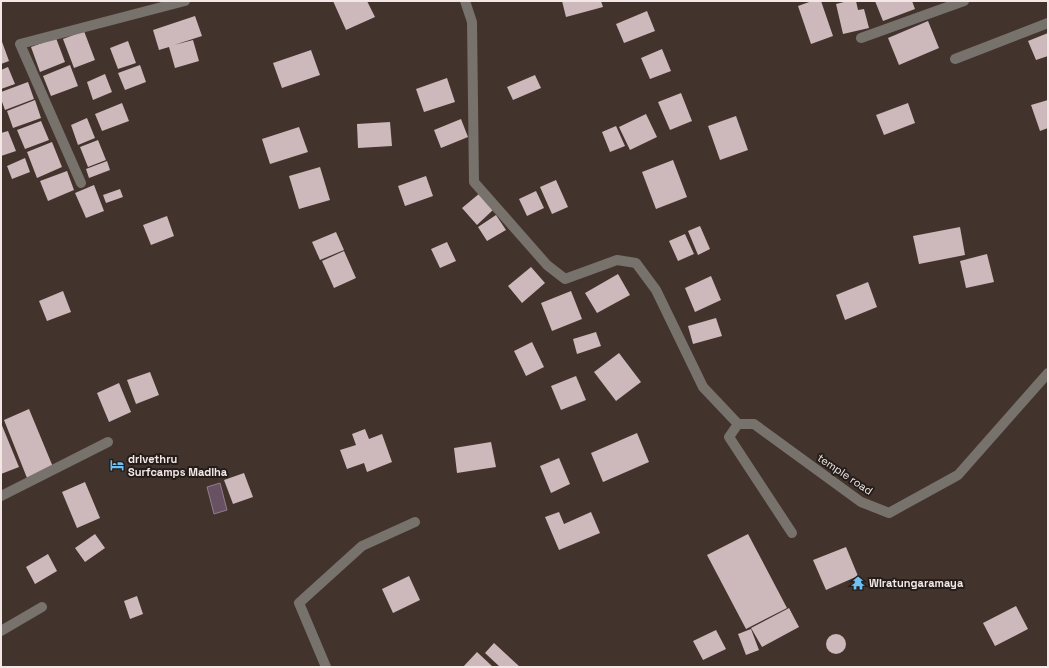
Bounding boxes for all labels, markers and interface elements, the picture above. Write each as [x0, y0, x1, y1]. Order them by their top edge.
street label: temple road [815, 450, 875, 498]
place label: drivethru Surfcamps Madiha [128, 452, 228, 479]
hotel icon: drivethru Surfcamps Madiha [109, 457, 125, 473]
temple icon: Wiratungaramaya [850, 575, 866, 591]
place label: Wiratungaramaya [869, 576, 964, 590]

